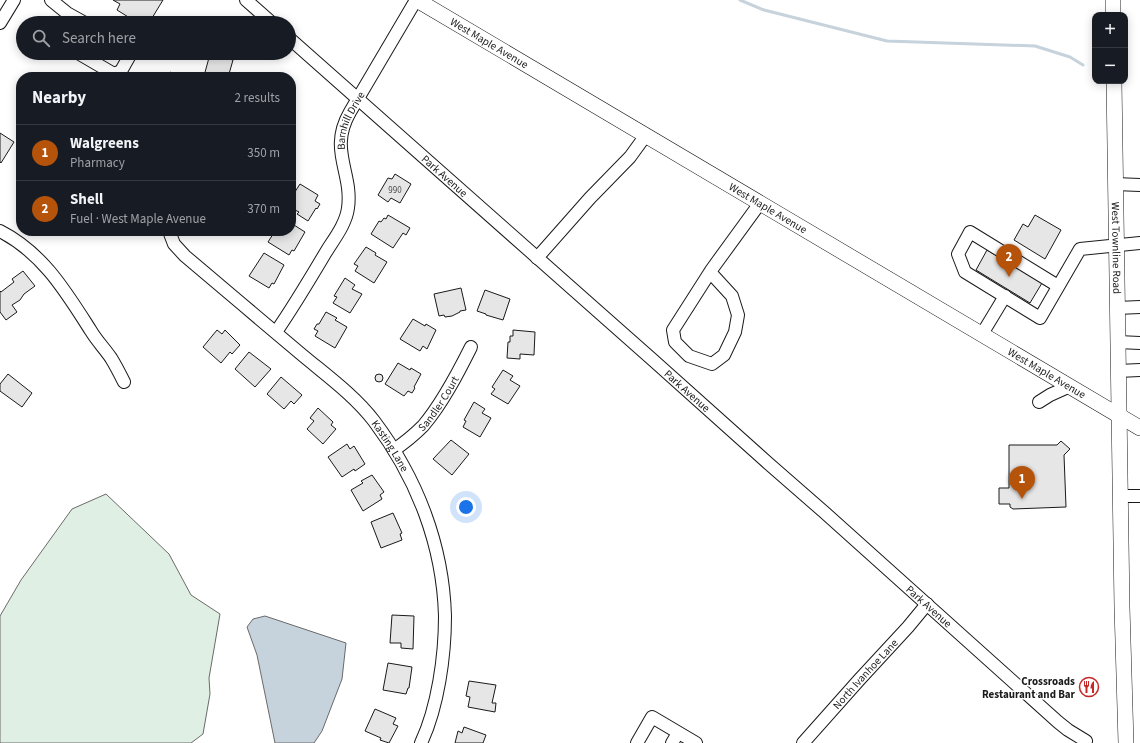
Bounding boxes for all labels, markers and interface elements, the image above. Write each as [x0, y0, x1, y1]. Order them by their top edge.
map controls [1092, 12, 1128, 84]
button: + [1092, 12, 1128, 48]
street label: West Maple Avenue [447, 14, 532, 72]
search box [16, 16, 296, 60]
icon: search [30, 27, 52, 49]
text: Search here [62, 28, 136, 49]
button: − [1092, 48, 1128, 84]
text: Nearby [32, 86, 86, 110]
street label: Barnhill Drive [333, 88, 368, 150]
text: 2 results [235, 89, 280, 107]
text: Walgreens [70, 133, 139, 154]
text: 1 [42, 144, 48, 162]
text: 350 m [247, 144, 280, 162]
street label: Park Avenue [419, 151, 471, 201]
text: Pharmacy [70, 154, 125, 172]
street label: West Maple Avenue [726, 179, 810, 237]
house number: 990 [388, 184, 402, 197]
text: Shell [70, 189, 103, 210]
text: 2 [42, 200, 48, 218]
text: 370 m [247, 200, 280, 218]
street label: West Townline Road [1108, 202, 1125, 294]
text: Fuel · West Maple Avenue [70, 210, 206, 228]
pin: 2 [996, 244, 1022, 277]
street label: West Maple Avenue [1005, 344, 1089, 402]
street label: Park Avenue [661, 366, 714, 416]
street label: Sandler Court [415, 373, 462, 435]
street label: Kasting Lane [368, 417, 413, 475]
pin: 1 [1009, 466, 1035, 499]
your location [456, 497, 476, 517]
street label: Park Avenue [903, 582, 956, 631]
street label: North Ivanhoe Lane [829, 635, 901, 712]
place label: Crossroads Restaurant and Bar [982, 674, 1076, 702]
restaurant icon: Crossroads Restaurant and Bar [1078, 676, 1100, 698]

